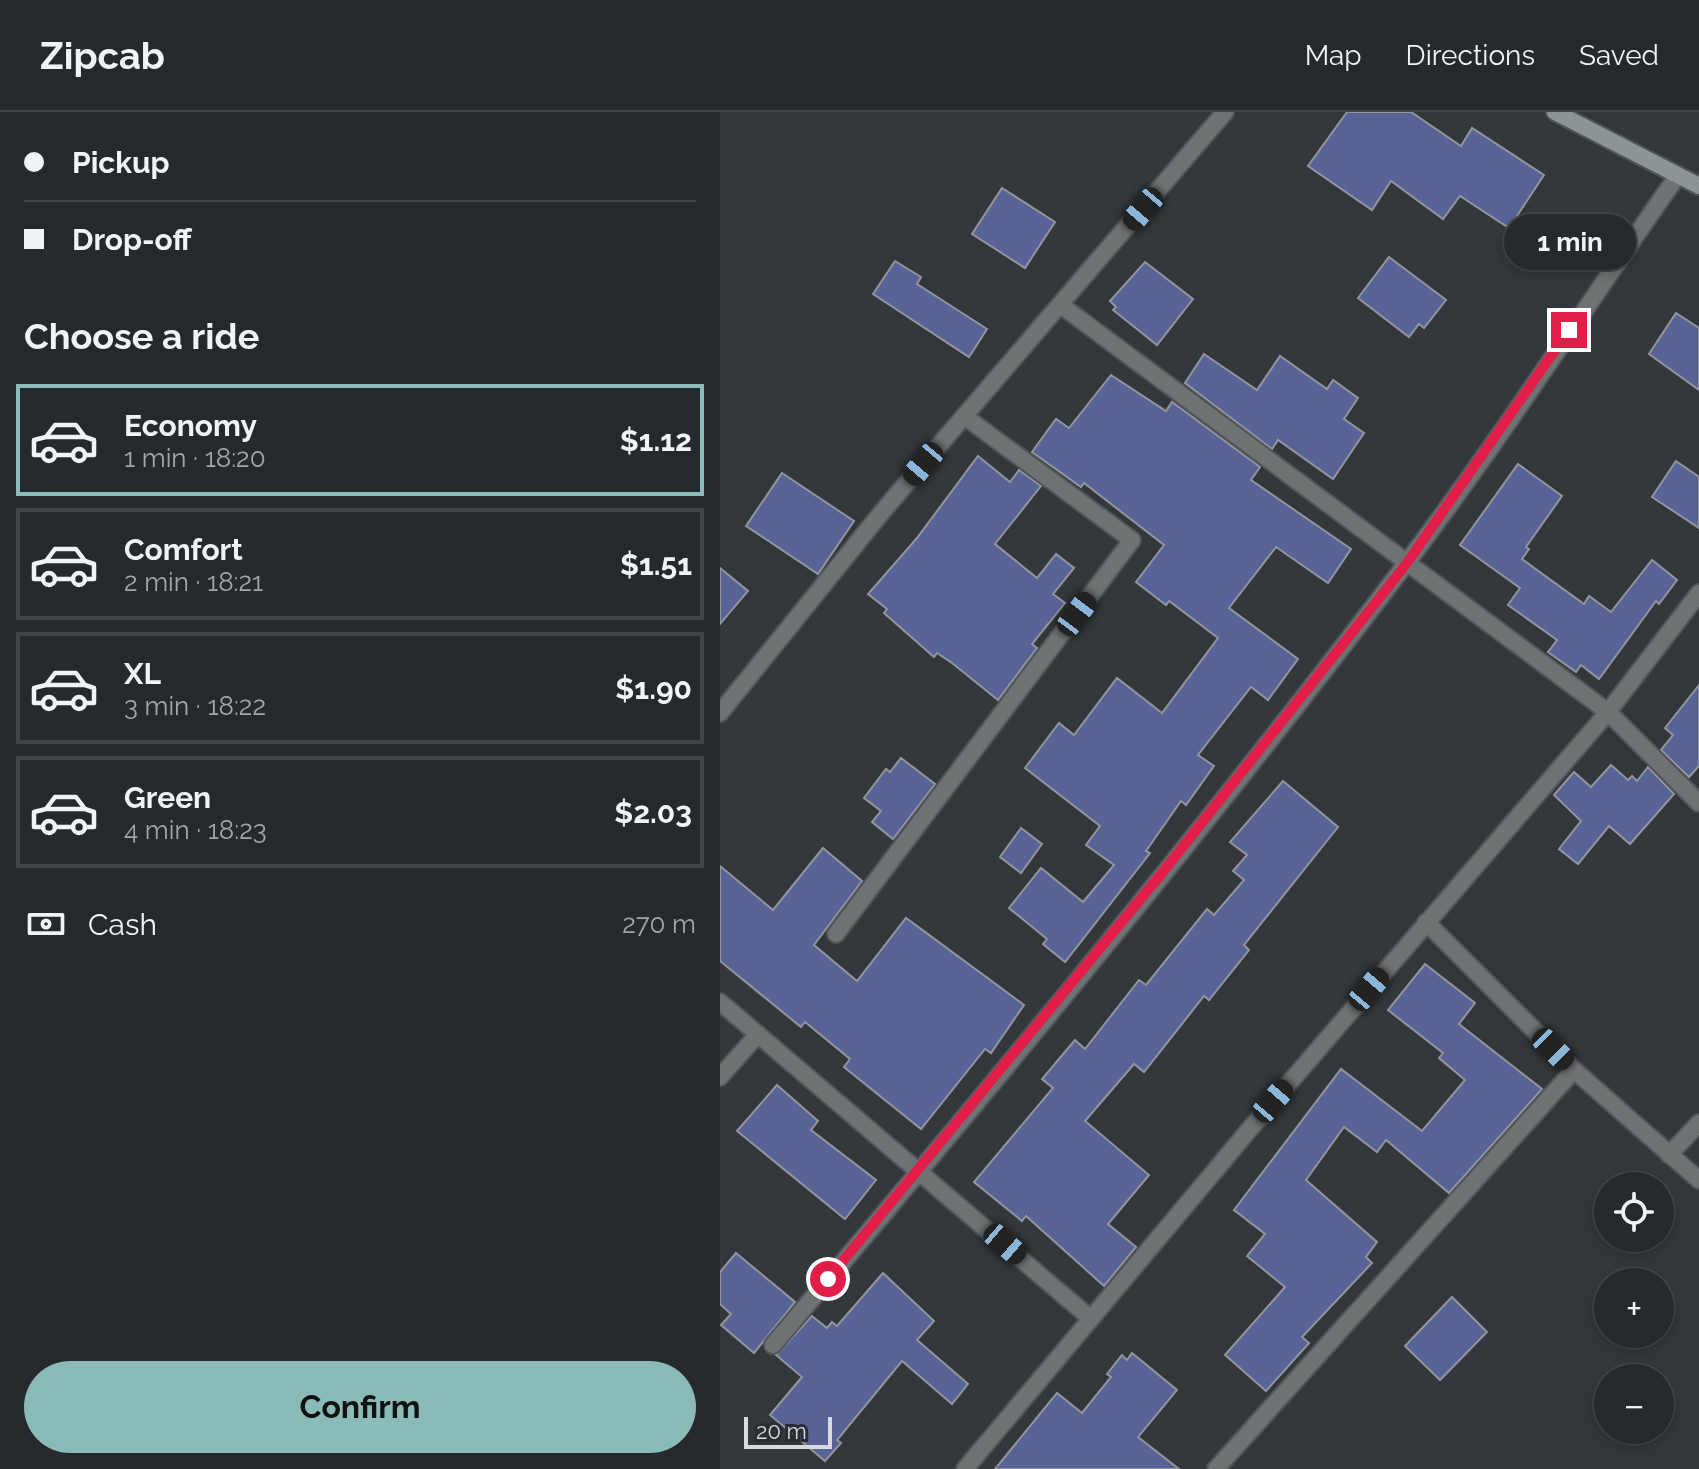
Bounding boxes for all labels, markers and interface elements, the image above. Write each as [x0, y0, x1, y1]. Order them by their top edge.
text: Zipcab [40, 33, 165, 78]
text: Map [1305, 39, 1362, 72]
text: Directions [1406, 39, 1535, 72]
text: Saved [1579, 39, 1659, 72]
text: Pickup [72, 145, 170, 180]
car [1118, 183, 1168, 235]
callout: 1 min [1503, 214, 1635, 270]
text: Drop-off [72, 222, 192, 257]
text: 1 min [1537, 227, 1603, 257]
route end [1551, 312, 1587, 348]
text: Choose a ride [24, 315, 259, 357]
icon: car [28, 404, 100, 476]
text: Economy [124, 408, 257, 443]
text: $1.12 [620, 423, 692, 458]
car [898, 438, 948, 490]
text: 1 min · 18:20 [124, 443, 266, 473]
icon: car [28, 528, 100, 600]
text: Comfort [124, 532, 243, 567]
text: $1.51 [620, 547, 692, 582]
text: 2 min · 18:21 [124, 567, 263, 597]
car [1053, 588, 1101, 640]
icon: car [28, 652, 100, 724]
text: XL [124, 656, 161, 691]
text: $1.90 [615, 671, 692, 706]
text: 3 min · 18:22 [124, 691, 266, 721]
icon: car [28, 776, 100, 848]
text: Green [124, 780, 211, 815]
text: $2.03 [614, 795, 692, 830]
text: 4 min · 18:23 [124, 815, 267, 845]
icon: cash [24, 902, 68, 946]
text: Cash [88, 907, 157, 942]
text: 270 m [622, 909, 696, 939]
car [1344, 963, 1394, 1015]
car [1528, 1024, 1578, 1074]
car [1248, 1075, 1298, 1127]
map controls [1594, 1172, 1674, 1444]
button: locate [1594, 1172, 1674, 1252]
car [979, 1219, 1031, 1269]
route start [810, 1261, 846, 1297]
button: + [1594, 1268, 1674, 1348]
button: Confirm [24, 1361, 696, 1453]
button: − [1594, 1364, 1674, 1444]
scale bar [744, 1413, 832, 1449]
text: 20 m [756, 1418, 807, 1444]

